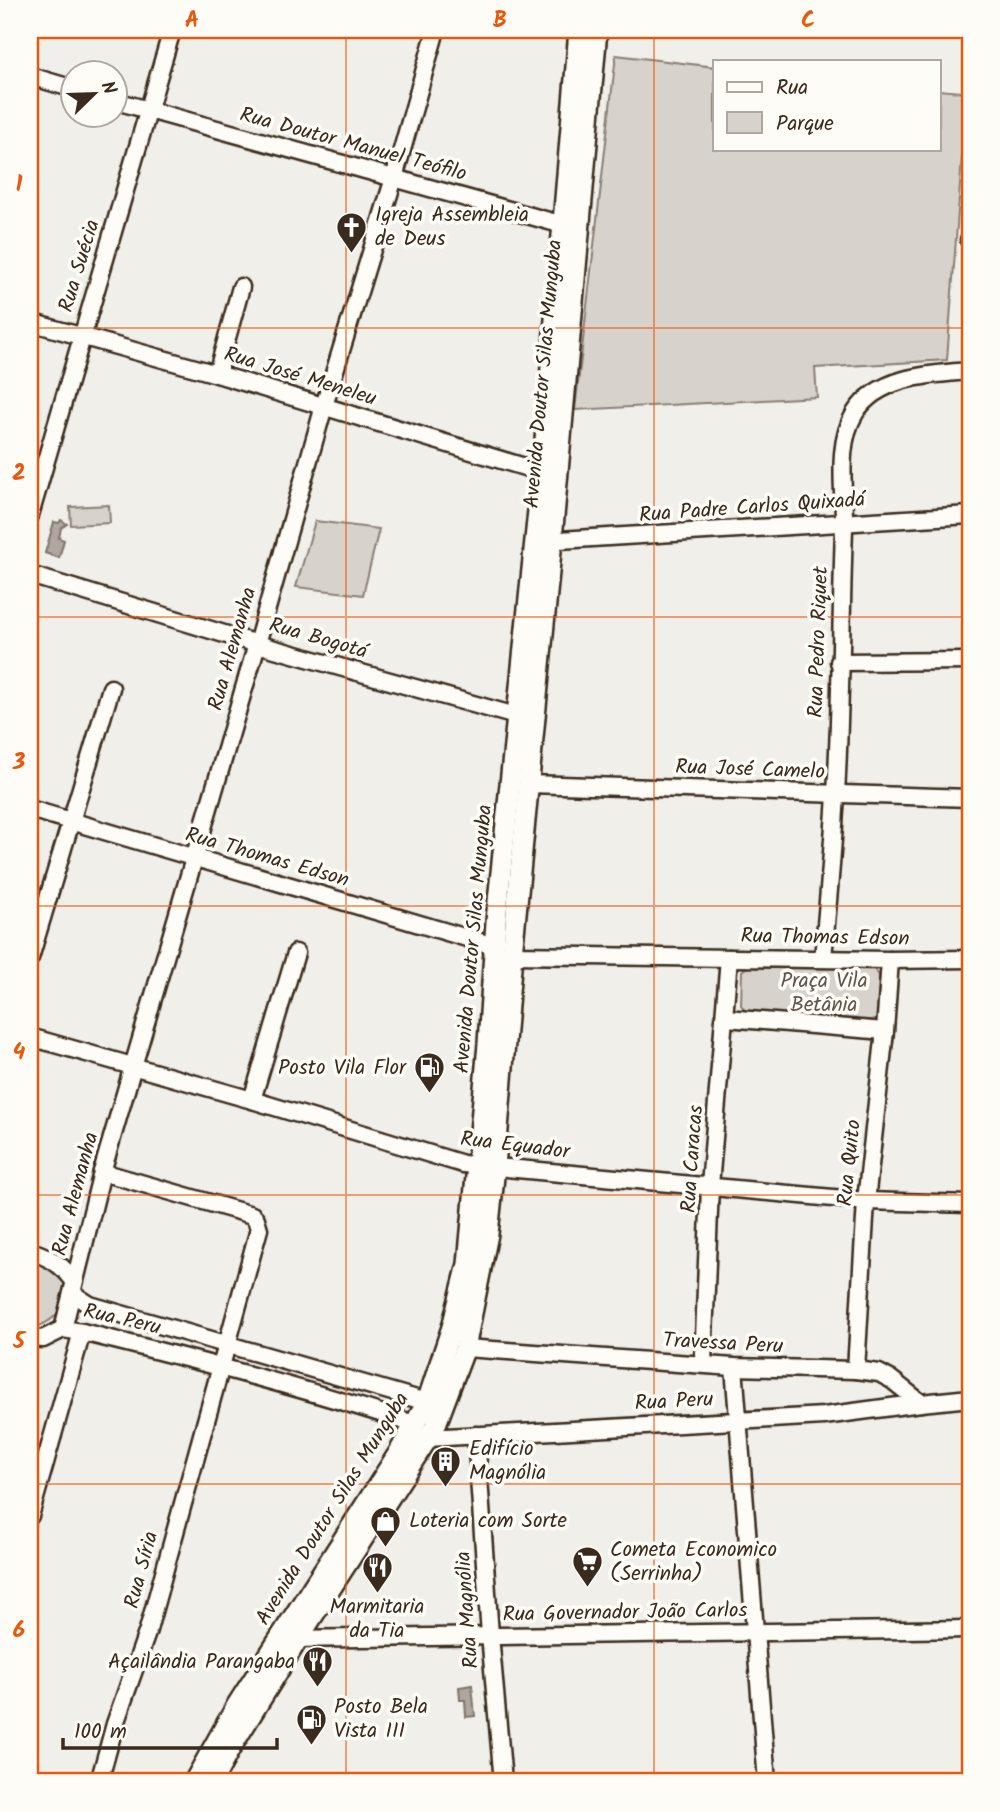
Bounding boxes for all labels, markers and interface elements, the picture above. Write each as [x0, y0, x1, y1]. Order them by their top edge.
text: A [185, 3, 199, 39]
text: B [493, 3, 507, 39]
text: C [801, 3, 815, 39]
north arrow [60, 60, 130, 130]
legend [713, 60, 940, 150]
text: Rua [776, 72, 808, 105]
text: N [92, 77, 124, 100]
street label: Rua Doutor Manuel Teófilo [236, 99, 470, 191]
text: Parque [776, 108, 834, 141]
text: 1 [16, 167, 23, 203]
place label: Igreja Assembleia de Deus [375, 199, 529, 256]
church icon: Igreja Assembleia de Deus [335, 210, 369, 254]
street label: Rua Suécia [50, 216, 110, 316]
street label: Avenida Doutor Silas Munguba [516, 238, 572, 510]
street label: Rua José Meneleu [220, 338, 380, 416]
text: 2 [12, 456, 26, 492]
street label: Rua Padre Carlos Quixadá [638, 483, 868, 532]
street label: Rua Pedro Riquet [800, 565, 838, 718]
street label: Rua Alemanha [200, 583, 266, 715]
street label: Rua Bogotá [265, 609, 373, 669]
text: 3 [12, 745, 26, 781]
street label: Rua José Camelo [675, 751, 825, 789]
street label: Avenida Doutor Silas Munguba [446, 803, 502, 1075]
street label: Rua Thomas Edson [181, 819, 353, 897]
street label: Rua Thomas Edson [740, 920, 910, 956]
park label: Praça Vila Betânia [780, 965, 868, 1022]
text: 4 [13, 1035, 26, 1071]
fuel station icon: Posto Vila Flor [412, 1051, 446, 1095]
place label: Posto Vila Flor [278, 1052, 407, 1085]
street label: Rua Caracas [673, 1104, 713, 1214]
street label: Rua Quito [829, 1118, 871, 1208]
street label: Rua Equador [459, 1123, 573, 1169]
street label: Rua Alemanha [44, 1128, 108, 1260]
street label: Rua Peru [80, 1295, 164, 1345]
text: 5 [12, 1324, 27, 1360]
street label: Travessa Peru [662, 1324, 784, 1364]
street label: Rua Peru [634, 1383, 714, 1421]
street label: Avenida Doutor Silas Munguba [248, 1386, 418, 1632]
place label: Edifício Magnólia [469, 1433, 546, 1490]
building icon: Edifício Magnólia [429, 1444, 463, 1488]
shop icon: Loteria com Sorte [369, 1504, 403, 1548]
place label: Loteria com Sorte [409, 1505, 568, 1538]
street label: Rua Síria [116, 1528, 168, 1612]
place label: Cometa Economico (Serrinha) [610, 1534, 777, 1591]
supermarket icon: Cometa Economico (Serrinha) [570, 1545, 604, 1589]
restaurant icon: Marmitaria da Tia [360, 1550, 394, 1594]
street label: Rua Magnólia [447, 1550, 489, 1670]
place label: Marmitaria da Tia [330, 1591, 424, 1648]
street label: Rua Governador João Carlos [502, 1594, 748, 1632]
text: 6 [13, 1613, 25, 1649]
restaurant icon: Açailândia Parangaba [301, 1645, 335, 1689]
place label: Açailândia Parangaba [108, 1646, 295, 1679]
place label: Posto Bela Vista III [334, 1691, 428, 1748]
fuel station icon: Posto Bela Vista III [294, 1702, 328, 1746]
scale bar [63, 1707, 276, 1751]
text: 100 m [74, 1716, 127, 1749]

